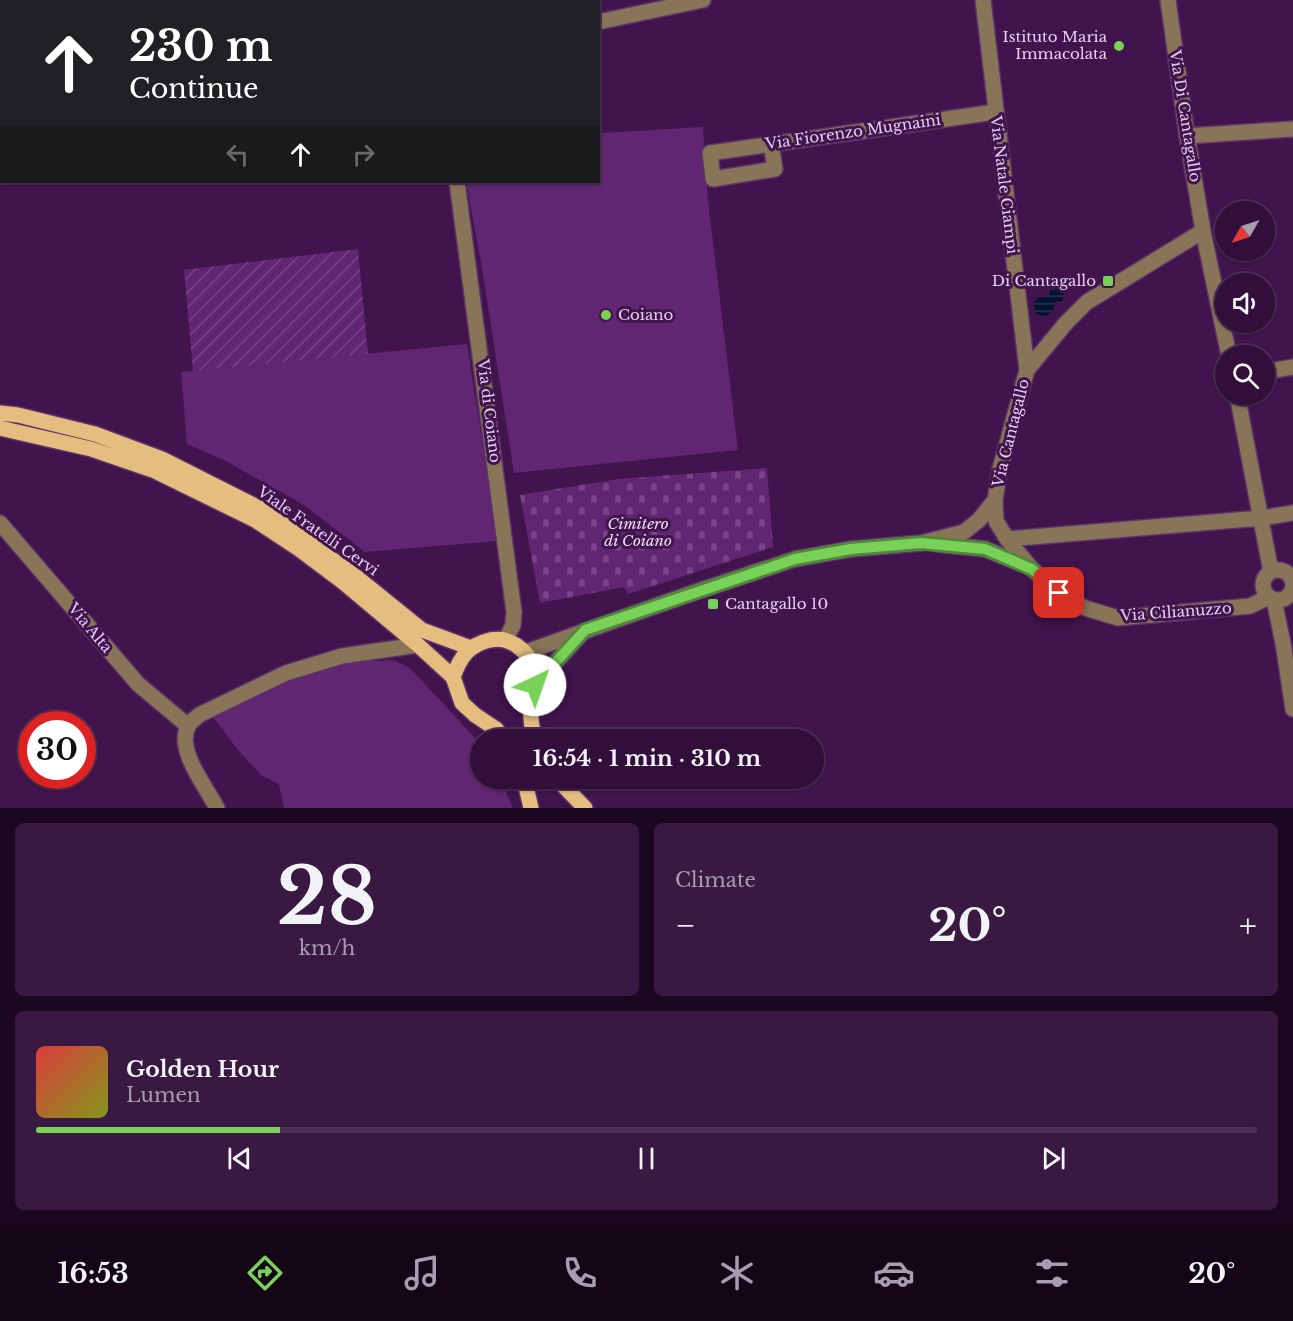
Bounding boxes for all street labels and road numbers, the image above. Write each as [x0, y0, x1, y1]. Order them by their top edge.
street label: Via Di Cantagallo [1166, 48, 1205, 183]
street label: Via Fiorenzo Mugnaini [763, 110, 942, 153]
street label: Via Natale Ciampi [986, 114, 1022, 255]
street label: Via di Coiano [474, 357, 505, 464]
street label: Via Cantagallo [988, 377, 1033, 490]
street label: Viale Fratelli Cervi [253, 481, 383, 580]
street label: Via Alta [63, 598, 117, 657]
street label: Via Cilianuzzo [1119, 598, 1232, 625]

